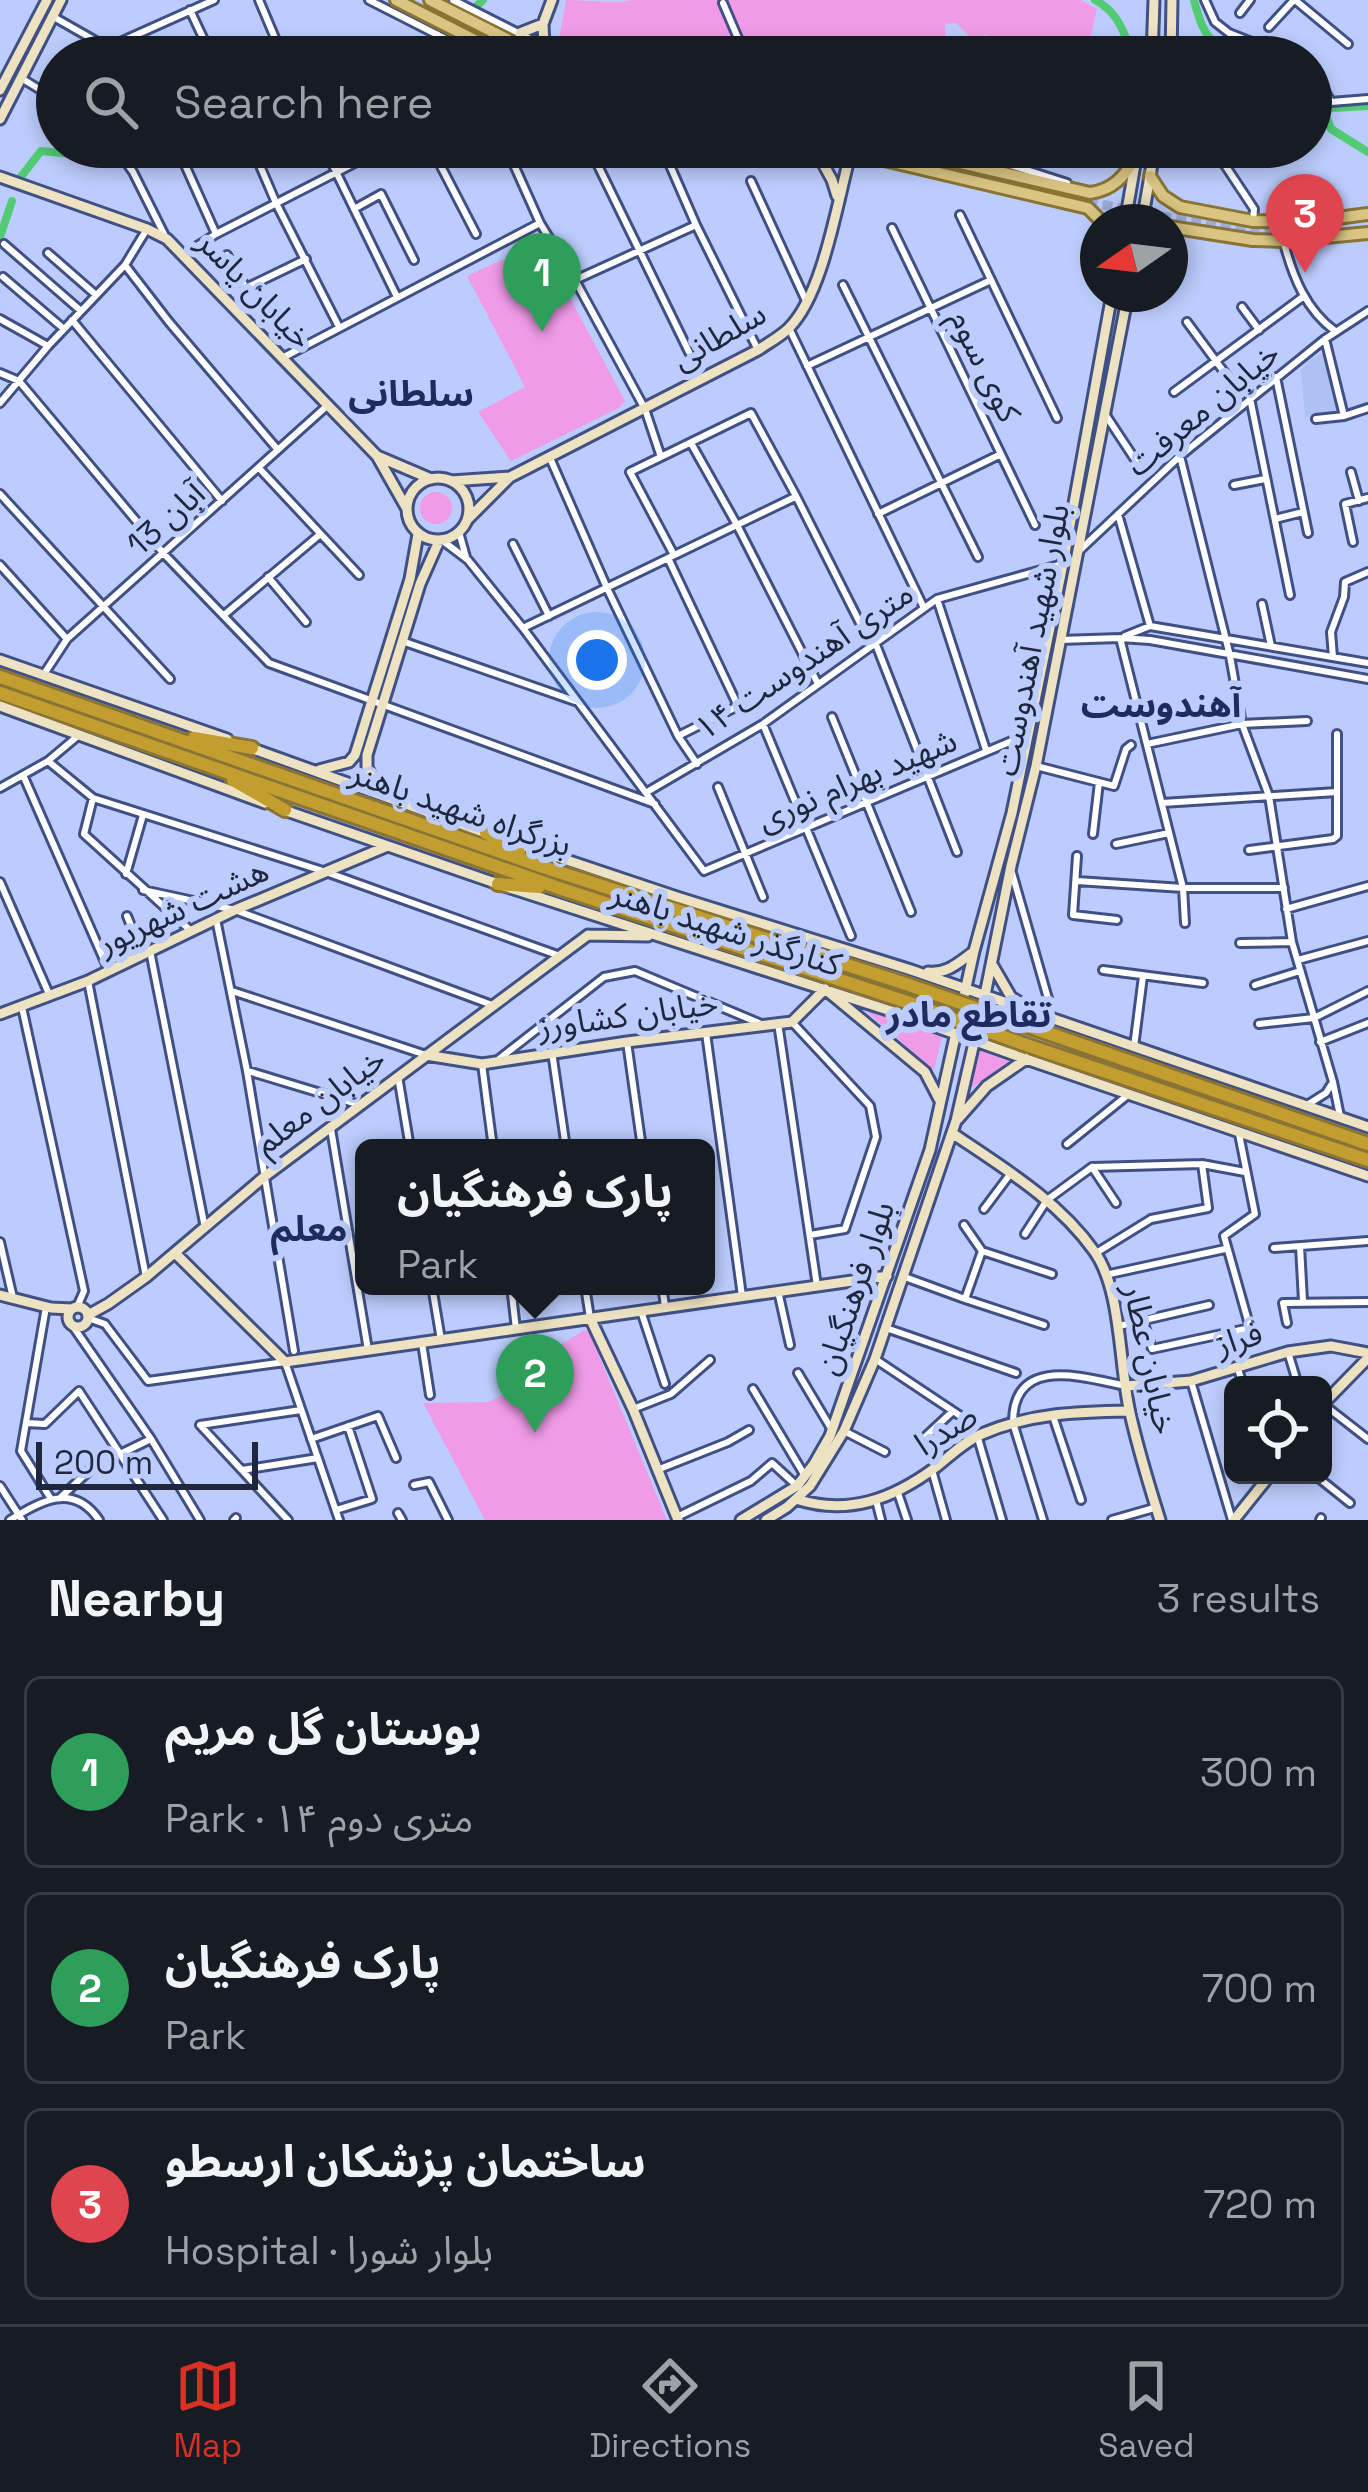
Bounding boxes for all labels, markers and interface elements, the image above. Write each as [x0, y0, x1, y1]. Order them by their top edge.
search box [36, 36, 1332, 168]
icon: search [78, 69, 144, 135]
text: Search here [174, 74, 433, 131]
pin: 3 [1266, 174, 1344, 273]
north arrow [1080, 204, 1188, 312]
street label: خیابان یاسر [187, 221, 322, 358]
pin: 1 [503, 233, 581, 332]
street label: سلطانی [664, 292, 774, 380]
street label: کوی سوم [937, 303, 1030, 431]
street label: خیابان معرفت [1117, 332, 1289, 486]
district label: سلطانی [348, 371, 474, 417]
street label: 13 آبان [118, 472, 215, 565]
street label: بلوار شهید آهندوست [985, 501, 1079, 779]
street label: ۱۴ متری آهندوست [687, 572, 921, 750]
your location [567, 630, 627, 690]
district label: آهندوست [1081, 682, 1243, 728]
street label: شهید بهرام نوری [751, 719, 964, 844]
street label: بزرگراه شهید باهنر [344, 751, 577, 866]
street label: هشت شهریور [90, 849, 275, 965]
street label: کنارگذر شهید باهنر [605, 872, 847, 986]
street label: خیابان کشاورز [534, 982, 721, 1049]
district label: تقاطع مادر [884, 992, 1052, 1041]
street label: خیابان معلم [246, 1038, 396, 1167]
popup [355, 1139, 715, 1295]
text: پارک فرهنگیان [397, 1163, 673, 1220]
street label: بلوار فرهنگیان [806, 1196, 904, 1380]
district label: معلم [270, 1206, 348, 1256]
text: Park [397, 1240, 478, 1289]
street label: خیابان عطار [1113, 1279, 1186, 1438]
street label: فراز [1209, 1312, 1268, 1366]
pin: 2 [496, 1334, 574, 1433]
map controls [1224, 1376, 1332, 1484]
button: locate [1224, 1376, 1332, 1484]
street label: صدرا [907, 1395, 985, 1465]
scale bar [36, 1436, 258, 1489]
text: 200 m [54, 1442, 153, 1484]
text: Nearby [48, 1566, 225, 1631]
text: 3 results [1157, 1574, 1320, 1623]
text: بوستان گل مریم [165, 1701, 482, 1758]
text: 1 [81, 1748, 99, 1797]
text: 300 m [1200, 1748, 1317, 1797]
text: Park · ۱۴ متری دوم [165, 1794, 473, 1843]
text: پارک فرهنگیان [165, 1934, 441, 1991]
text: 2 [78, 1964, 102, 2013]
text: 700 m [1202, 1964, 1317, 2013]
text: Park [165, 2011, 246, 2060]
text: ساختمان پزشکان ارسطو [165, 2133, 646, 2190]
text: 3 [78, 2180, 102, 2229]
text: 720 m [1203, 2180, 1317, 2229]
text: Hospital · بلوار شورا [165, 2226, 493, 2275]
tab: Map [174, 2353, 242, 2467]
tab: Directions [589, 2353, 751, 2467]
tab: Saved [1098, 2353, 1194, 2467]

